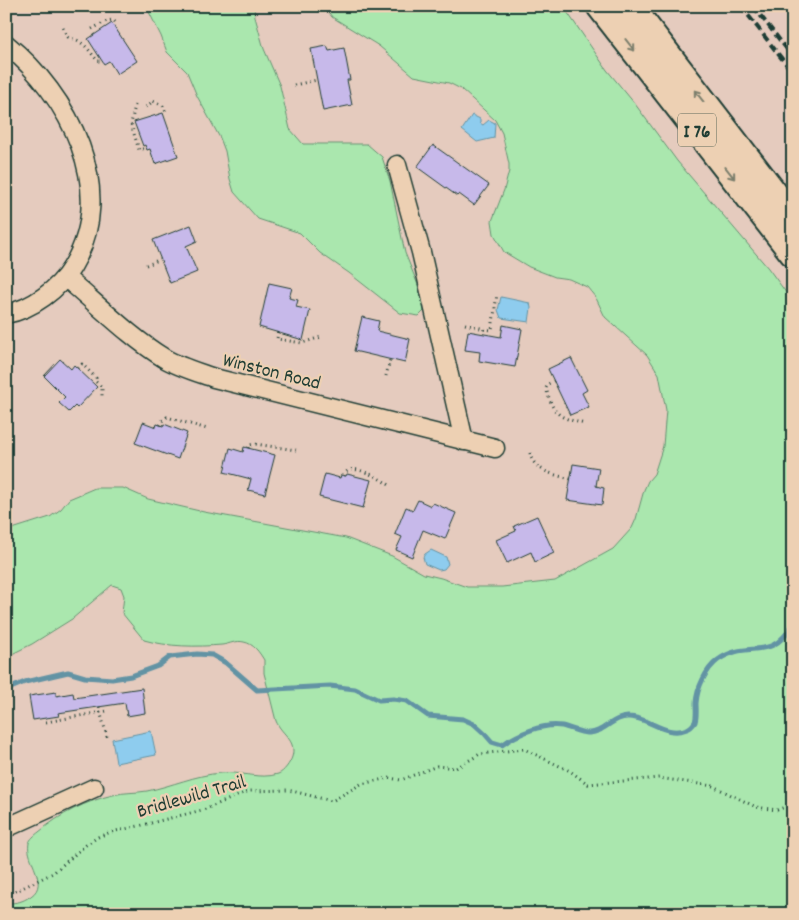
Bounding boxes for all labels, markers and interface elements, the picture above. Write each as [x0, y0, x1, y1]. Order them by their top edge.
one-way arrow [625, 38, 636, 51]
one-way arrow [694, 89, 704, 103]
road number: I 76 [678, 114, 716, 146]
one-way arrow [725, 166, 736, 179]
street label: Winston Road [219, 347, 323, 399]
street label: Bridlewild Trail [134, 769, 250, 827]

